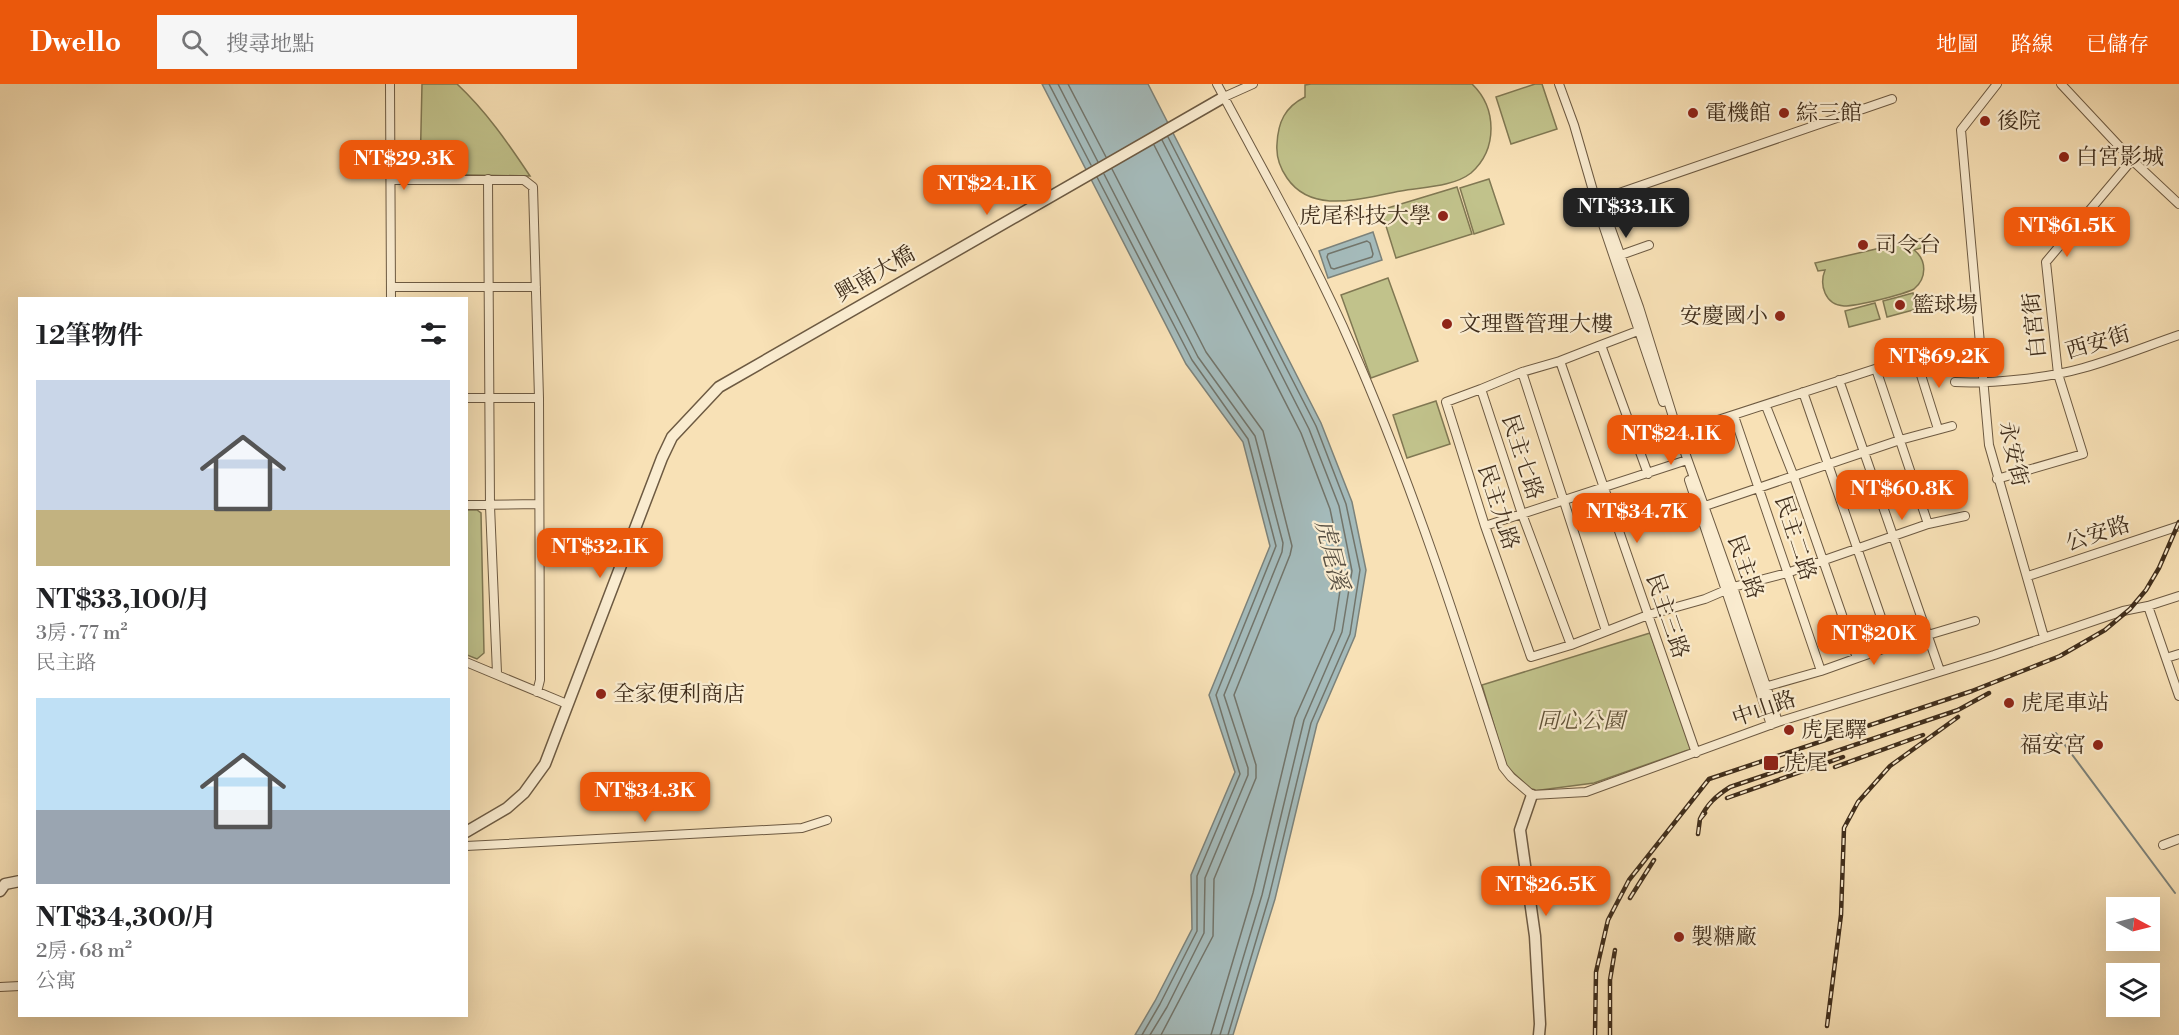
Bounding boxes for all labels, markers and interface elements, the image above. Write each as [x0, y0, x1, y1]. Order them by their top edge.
search box [157, 15, 577, 69]
text: Dwello [30, 25, 121, 60]
icon: search [178, 26, 211, 59]
text: 搜尋地點 [226, 31, 314, 58]
text: 地圖 [1936, 32, 1978, 58]
text: 路線 [2011, 32, 2053, 58]
text: 已儲存 [2086, 32, 2149, 58]
place label: 電機館 [1705, 100, 1771, 127]
place label: 綜三館 [1796, 100, 1862, 127]
marker: 電機館 [1686, 106, 1700, 120]
marker: 綜三館 [1777, 106, 1791, 120]
place label: 後院 [1997, 108, 2041, 135]
marker: 後院 [1978, 114, 1992, 128]
pin: NT$29.3K [342, 140, 466, 191]
place label: 白宮影城 [2076, 144, 2164, 171]
text: NT$29.3K [353, 147, 455, 172]
marker: 白宮影城 [2057, 150, 2071, 164]
pin: NT$24.1K [925, 165, 1049, 216]
text: NT$24.1K [937, 172, 1037, 197]
pin: NT$33.1K [1564, 188, 1688, 239]
text: NT$33.1K [1577, 195, 1675, 220]
place label: 虎尾科技大學 [1299, 203, 1431, 230]
pin: NT$61.5K [2005, 207, 2129, 258]
marker: 虎尾科技大學 [1436, 209, 1450, 223]
text: NT$61.5K [2018, 214, 2116, 239]
place label: 司令台 [1875, 232, 1941, 259]
marker: 司令台 [1856, 238, 1870, 252]
street label: 興南大橋 [830, 240, 920, 308]
street label: 白宮街 [2018, 291, 2052, 359]
place label: 籃球場 [1912, 292, 1978, 319]
marker: 籃球場 [1893, 298, 1907, 312]
place label: 安慶國小 [1680, 303, 1768, 330]
marker: 安慶國小 [1773, 309, 1787, 323]
place label: 文理暨管理大樓 [1459, 311, 1613, 338]
icon: filters [417, 317, 450, 350]
marker: 文理暨管理大樓 [1440, 317, 1454, 331]
text: 12筆物件 [36, 320, 143, 352]
street label: 西安街 [2062, 320, 2134, 366]
pin: NT$69.2K [1877, 338, 2001, 389]
text: NT$69.2K [1888, 345, 1990, 370]
street label: 民主七路 [1496, 411, 1548, 503]
pin: NT$24.1K [1609, 415, 1733, 466]
icon: home [189, 419, 297, 527]
street label: 永安街 [1993, 419, 2033, 489]
text: NT$24.1K [1621, 422, 1721, 447]
street label: 民主九路 [1472, 461, 1524, 553]
pin: NT$60.8K [1840, 470, 1964, 521]
text: NT$60.8K [1850, 477, 1954, 502]
street label: 民主二路 [1769, 492, 1821, 584]
pin: NT$34.7K [1575, 493, 1699, 544]
text: NT$34.7K [1586, 500, 1688, 525]
street label: 公安路 [2062, 511, 2134, 557]
water label: 虎尾溪 [1308, 516, 1355, 596]
pin: NT$32.1K [538, 528, 662, 579]
street label: 民主路 [1721, 531, 1769, 603]
text: NT$32.1K [551, 535, 649, 560]
street label: 民主三路 [1640, 570, 1694, 662]
text: NT$33,100/月 [36, 584, 211, 616]
pin: NT$20K [1825, 615, 1923, 666]
text: 3房 · 77 m² [36, 621, 127, 646]
text: NT$20K [1831, 622, 1917, 647]
text: 民主路 [36, 651, 96, 676]
place label: 全家便利商店 [613, 681, 745, 708]
street label: 中山路 [1728, 685, 1800, 733]
marker: 全家便利商店 [594, 687, 608, 701]
place label: 虎尾車站 [2021, 690, 2109, 717]
marker: 虎尾車站 [2002, 696, 2016, 710]
park label: 同心公園 [1537, 708, 1628, 735]
place label: 虎尾驛 [1801, 717, 1867, 744]
marker: 虎尾驛 [1782, 723, 1796, 737]
place label: 福安宮 [2020, 732, 2086, 759]
icon: home [189, 737, 297, 845]
marker: 福安宮 [2091, 738, 2105, 752]
place label: 虎尾 [1784, 750, 1828, 777]
marker: 虎尾 [1762, 754, 1780, 772]
pin: NT$34.3K [583, 772, 707, 823]
text: NT$34.3K [594, 779, 696, 804]
pin: NT$26.5K [1484, 866, 1608, 917]
text: NT$26.5K [1495, 873, 1597, 898]
north arrow [2106, 897, 2160, 951]
map controls [2106, 897, 2160, 1017]
text: NT$34,300/月 [36, 902, 217, 934]
place label: 製糖廠 [1691, 924, 1757, 951]
marker: 製糖廠 [1672, 930, 1686, 944]
text: 2房 · 68 m² [36, 939, 132, 964]
button: layers [2106, 963, 2160, 1017]
text: 公寓 [36, 969, 76, 994]

